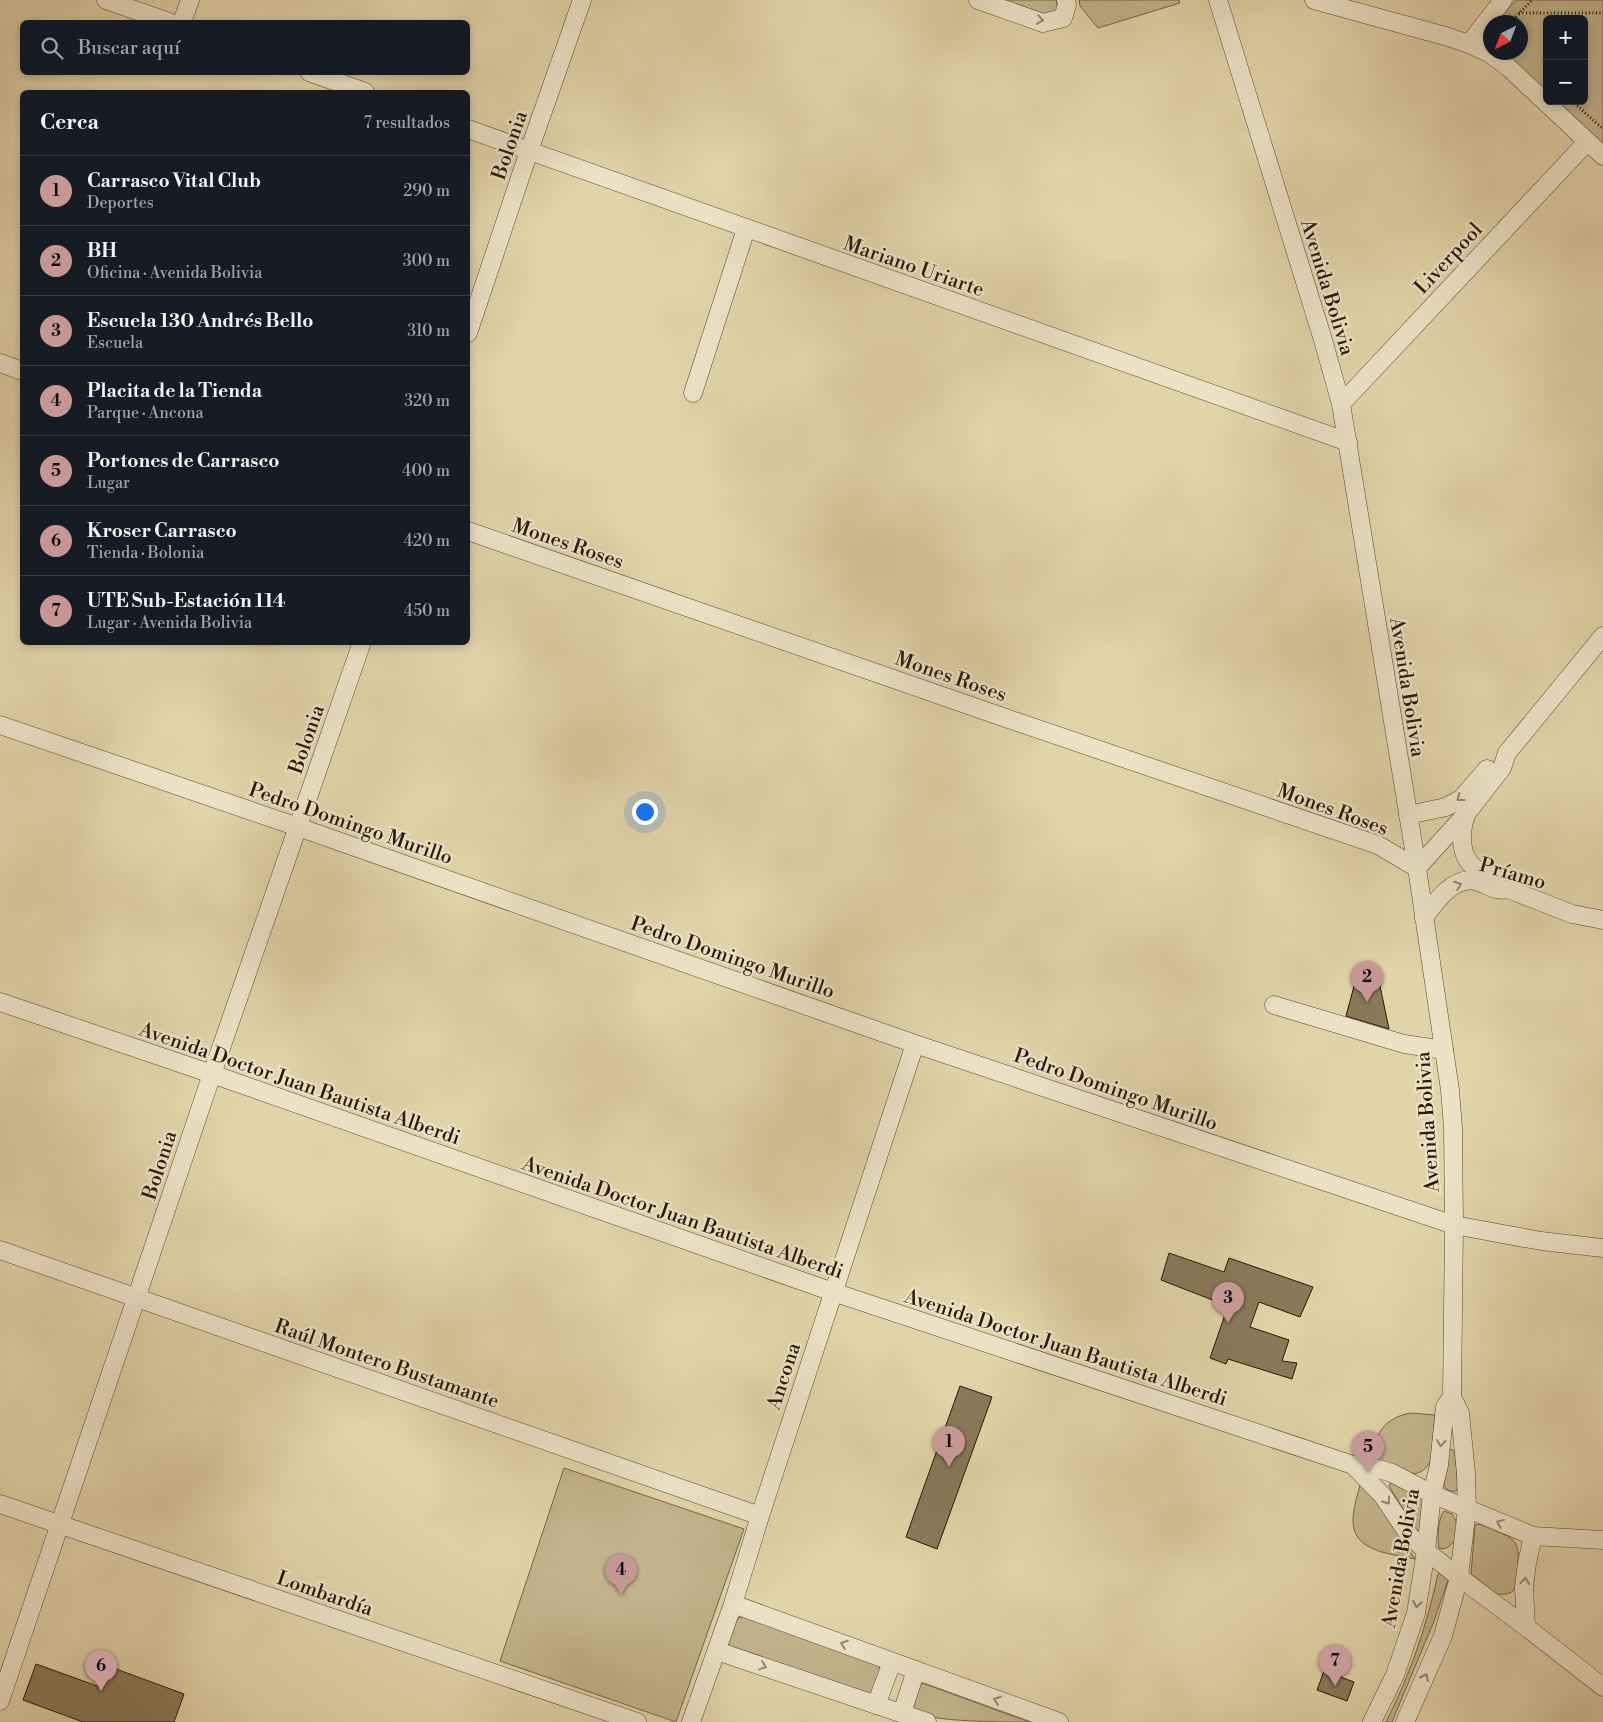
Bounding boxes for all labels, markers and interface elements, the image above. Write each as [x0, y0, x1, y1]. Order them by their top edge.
one-way arrow [1036, 15, 1045, 25]
north arrow [1483, 15, 1528, 60]
map controls [1543, 15, 1588, 105]
button: + [1543, 15, 1588, 60]
search box [20, 20, 470, 75]
icon: search [38, 34, 66, 62]
text: Buscar aquí [78, 36, 180, 60]
button: − [1543, 60, 1588, 105]
street label: Bolonia [487, 107, 534, 184]
text: Cerca [40, 110, 99, 136]
text: 7 resultados [364, 113, 450, 133]
text: Carrasco Vital Club [87, 169, 261, 193]
text: 1 [52, 181, 60, 201]
text: 290 m [403, 181, 450, 201]
text: Deportes [87, 193, 154, 213]
street label: Avenida Bolivia [1294, 215, 1359, 359]
street label: Liverpool [1410, 218, 1489, 300]
street label: Mariano Uriarte [840, 232, 987, 303]
text: BH [87, 239, 117, 263]
text: 2 [51, 251, 61, 271]
text: 300 m [403, 251, 450, 271]
text: Oficina · Avenida Bolivia [87, 263, 262, 283]
text: Escuela 130 Andrés Bello [87, 309, 313, 333]
text: 3 [51, 321, 61, 341]
text: 310 m [407, 321, 450, 341]
text: Escuela [87, 333, 143, 353]
text: Placita de la Tienda [87, 379, 262, 403]
text: 4 [51, 391, 61, 411]
text: 320 m [404, 391, 450, 411]
text: Parque · Ancona [87, 403, 204, 423]
text: Portones de Carrasco [87, 449, 279, 473]
text: 5 [51, 461, 61, 481]
text: 400 m [402, 461, 450, 481]
text: Lugar [87, 473, 130, 493]
street label: Mones Roses [508, 514, 627, 575]
text: Kroser Carrasco [87, 519, 237, 543]
text: 6 [51, 531, 61, 551]
text: 420 m [403, 531, 450, 551]
text: Tienda · Bolonia [87, 543, 204, 563]
text: UTE Sub-Estación 114 [87, 589, 285, 613]
text: 7 [51, 601, 61, 621]
text: 450 m [404, 601, 450, 621]
text: Lugar · Avenida Bolivia [87, 613, 252, 633]
street label: Avenida Bolivia [1383, 615, 1430, 760]
street label: Mones Roses [891, 647, 1010, 708]
street label: Bolonia [284, 701, 331, 778]
street label: Pedro Domingo Murillo [245, 778, 456, 871]
street label: Mones Roses [1274, 779, 1391, 842]
one-way arrow [1456, 792, 1465, 801]
your location [632, 799, 658, 825]
street label: Príamo [1476, 853, 1549, 896]
one-way arrow [1453, 881, 1462, 891]
street label: Pedro Domingo Murillo [627, 912, 838, 1005]
pin: 2 [1351, 961, 1383, 1002]
street label: Avenida Doctor Juan Bautista Alberdi [135, 1017, 464, 1151]
street label: Pedro Domingo Murillo [1010, 1044, 1221, 1137]
street label: Avenida Bolivia [1411, 1050, 1446, 1194]
street label: Bolonia [137, 1127, 184, 1204]
street label: Avenida Doctor Juan Bautista Alberdi [518, 1151, 847, 1285]
pin: 3 [1212, 1282, 1244, 1323]
street label: Avenida Doctor Juan Bautista Alberdi [900, 1284, 1230, 1413]
street label: Raúl Montero Bustamante [271, 1314, 502, 1415]
street label: Ancona [762, 1339, 807, 1414]
pin: 1 [933, 1426, 965, 1467]
pin: 5 [1352, 1431, 1384, 1472]
one-way arrow [1436, 1440, 1447, 1448]
street label: Avenida Bolivia [1377, 1486, 1426, 1631]
one-way arrow [1381, 1495, 1390, 1504]
one-way arrow [1496, 1519, 1504, 1529]
pin: 4 [605, 1554, 637, 1595]
street label: Lombardía [273, 1566, 377, 1623]
one-way arrow [1519, 1577, 1530, 1585]
one-way arrow [1413, 1599, 1423, 1608]
one-way arrow [840, 1640, 849, 1650]
pin: 7 [1319, 1645, 1351, 1686]
pin: 6 [85, 1650, 117, 1691]
one-way arrow [758, 1661, 766, 1671]
one-way arrow [1418, 1673, 1429, 1682]
one-way arrow [993, 1696, 1002, 1706]

